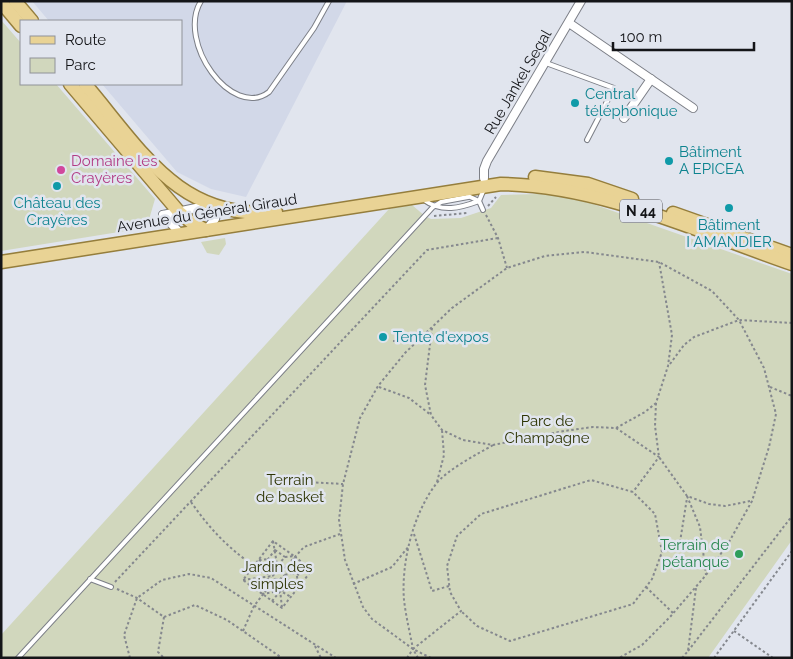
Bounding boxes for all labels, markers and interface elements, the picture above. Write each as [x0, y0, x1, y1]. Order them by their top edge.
legend [20, 20, 182, 85]
scale bar [613, 20, 754, 52]
street label: Rue Jankel Segal [481, 26, 556, 138]
text: 100 m [620, 28, 662, 46]
text: Route [65, 31, 106, 49]
text: Parc [65, 56, 96, 74]
place label: Central téléphonique [585, 85, 678, 120]
marker: Central téléphonique [569, 97, 581, 109]
place label: Bâtiment A EPICEA [679, 143, 744, 178]
place label: Domaine les Crayères [71, 152, 157, 187]
marker: Bâtiment A EPICEA [663, 155, 675, 167]
marker: Domaine les Crayères [55, 164, 67, 176]
marker: Château des Crayères [51, 180, 63, 192]
street label: Avenue du Général Giraud [116, 190, 298, 236]
place label: Château des Crayères [13, 194, 101, 229]
road number: N 44 [620, 200, 662, 222]
marker: Bâtiment I AMANDIER [723, 202, 735, 214]
place label: Bâtiment I AMANDIER [686, 216, 772, 251]
place label: Tente d'expos [393, 328, 489, 346]
marker: Tente d'expos [377, 331, 389, 343]
park label: Parc de Champagne [504, 412, 590, 447]
park label: Terrain de basket [256, 471, 324, 506]
place label: Terrain de pétanque [660, 536, 729, 571]
marker: Terrain de pétanque [733, 548, 745, 560]
park label: Jardin des simples [242, 558, 312, 593]

